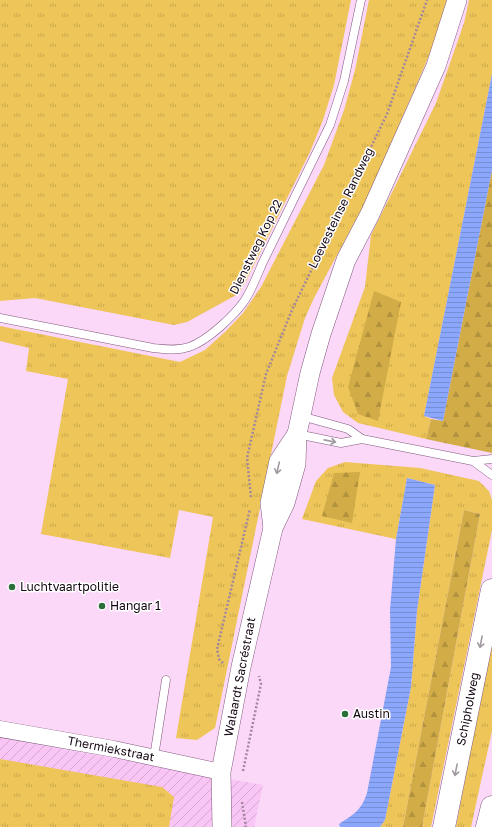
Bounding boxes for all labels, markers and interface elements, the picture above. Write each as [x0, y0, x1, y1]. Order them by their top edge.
street label: Loevesteinse Randweg [305, 145, 376, 271]
street label: Dienstweg Kop 22 [226, 197, 285, 297]
one-way arrow [323, 437, 336, 445]
one-way arrow [273, 461, 281, 474]
place label: Luchtvaartpolitie [20, 579, 119, 594]
marker: Luchtvaartpolitie [7, 582, 17, 592]
place label: Hangar 1 [110, 598, 161, 613]
marker: Hangar 1 [97, 601, 107, 611]
street label: Walaardt Sacréstraat [221, 616, 258, 738]
one-way arrow [477, 635, 485, 648]
street label: Schipholweg [453, 671, 482, 747]
place label: Austin [353, 706, 390, 721]
marker: Austin [340, 709, 350, 719]
street label: Thermiekstraat [66, 733, 156, 764]
one-way arrow [451, 763, 459, 776]

